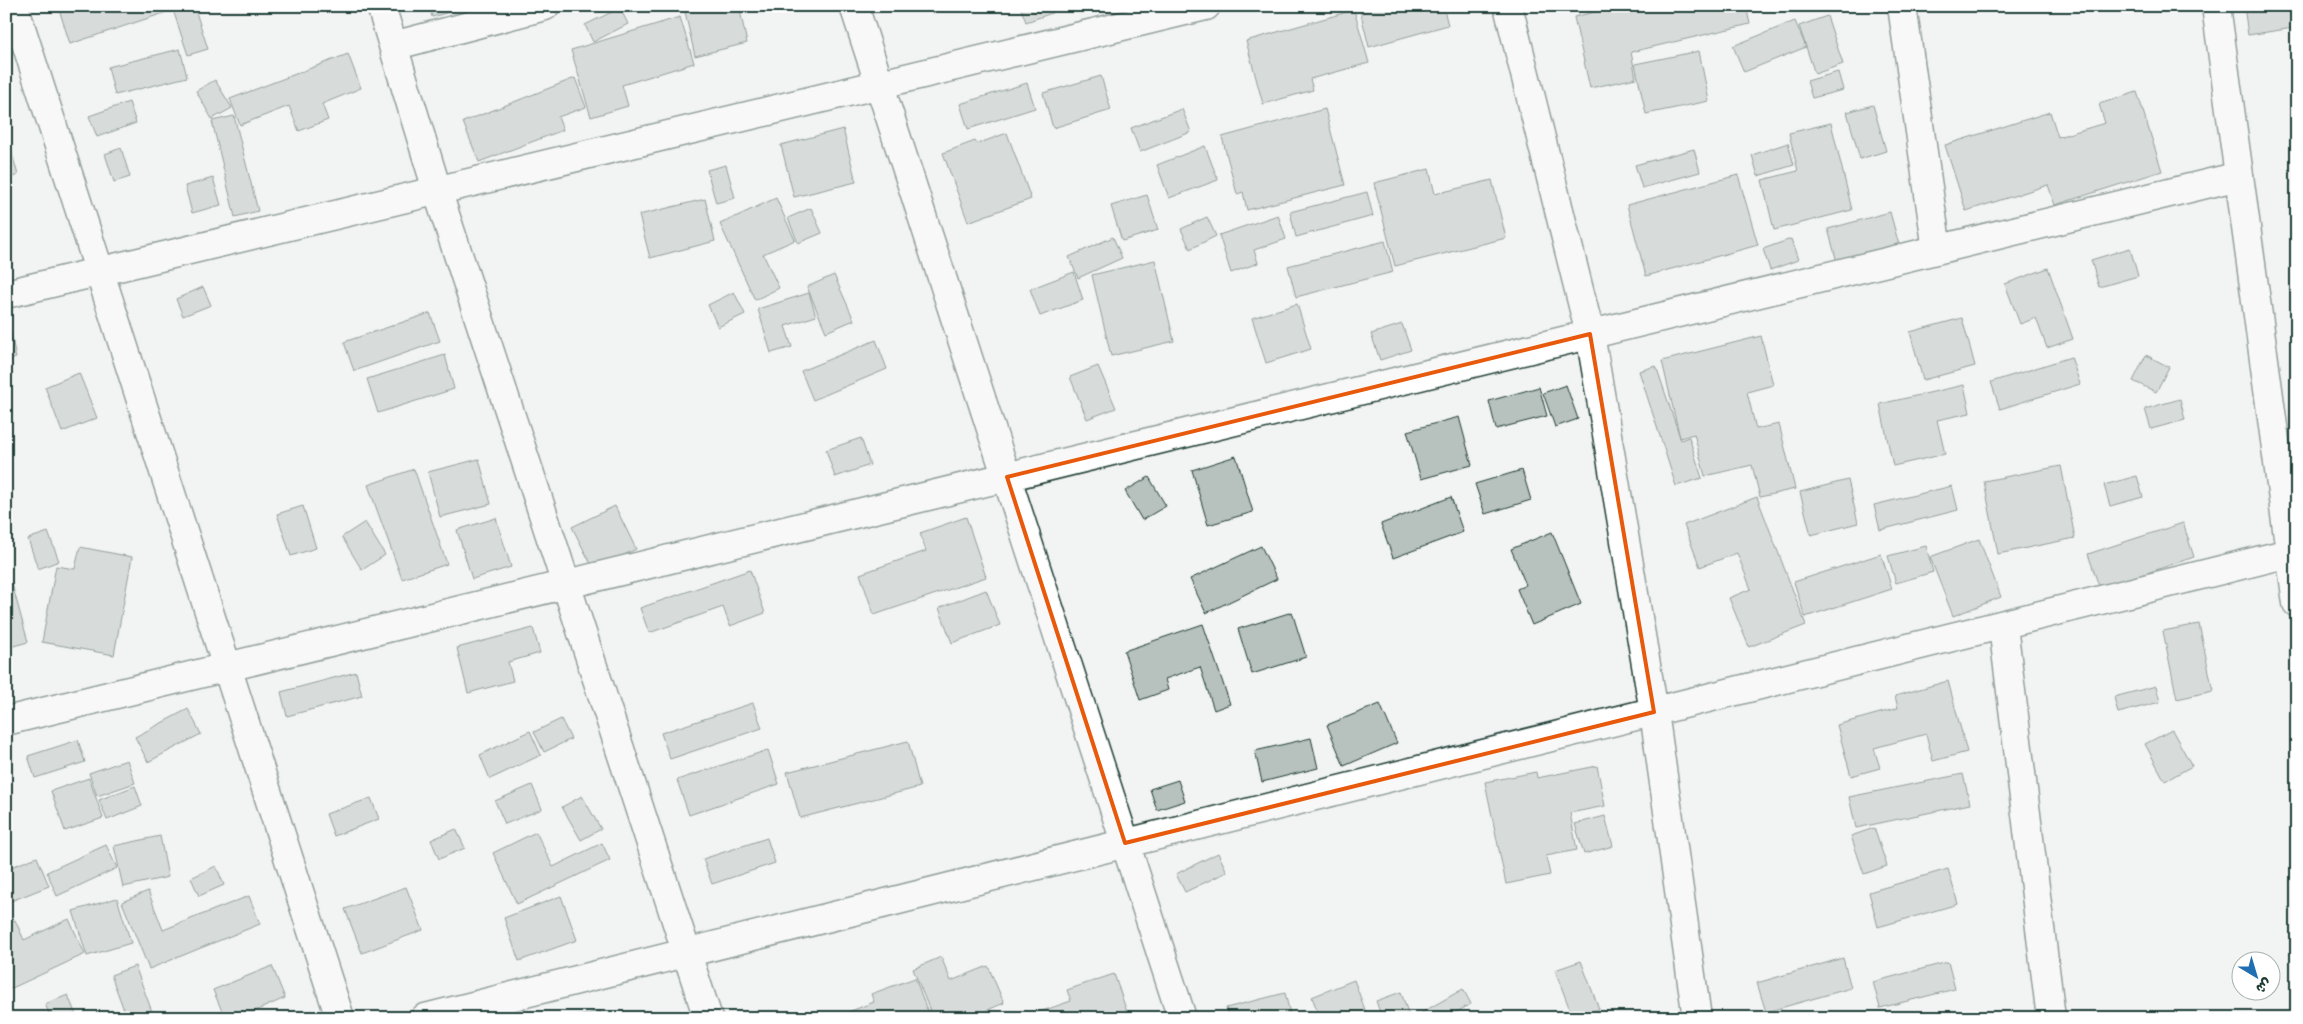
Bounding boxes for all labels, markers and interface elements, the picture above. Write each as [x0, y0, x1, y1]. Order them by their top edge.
north arrow [2230, 952, 2280, 1002]
text: ش [2252, 974, 2276, 998]

